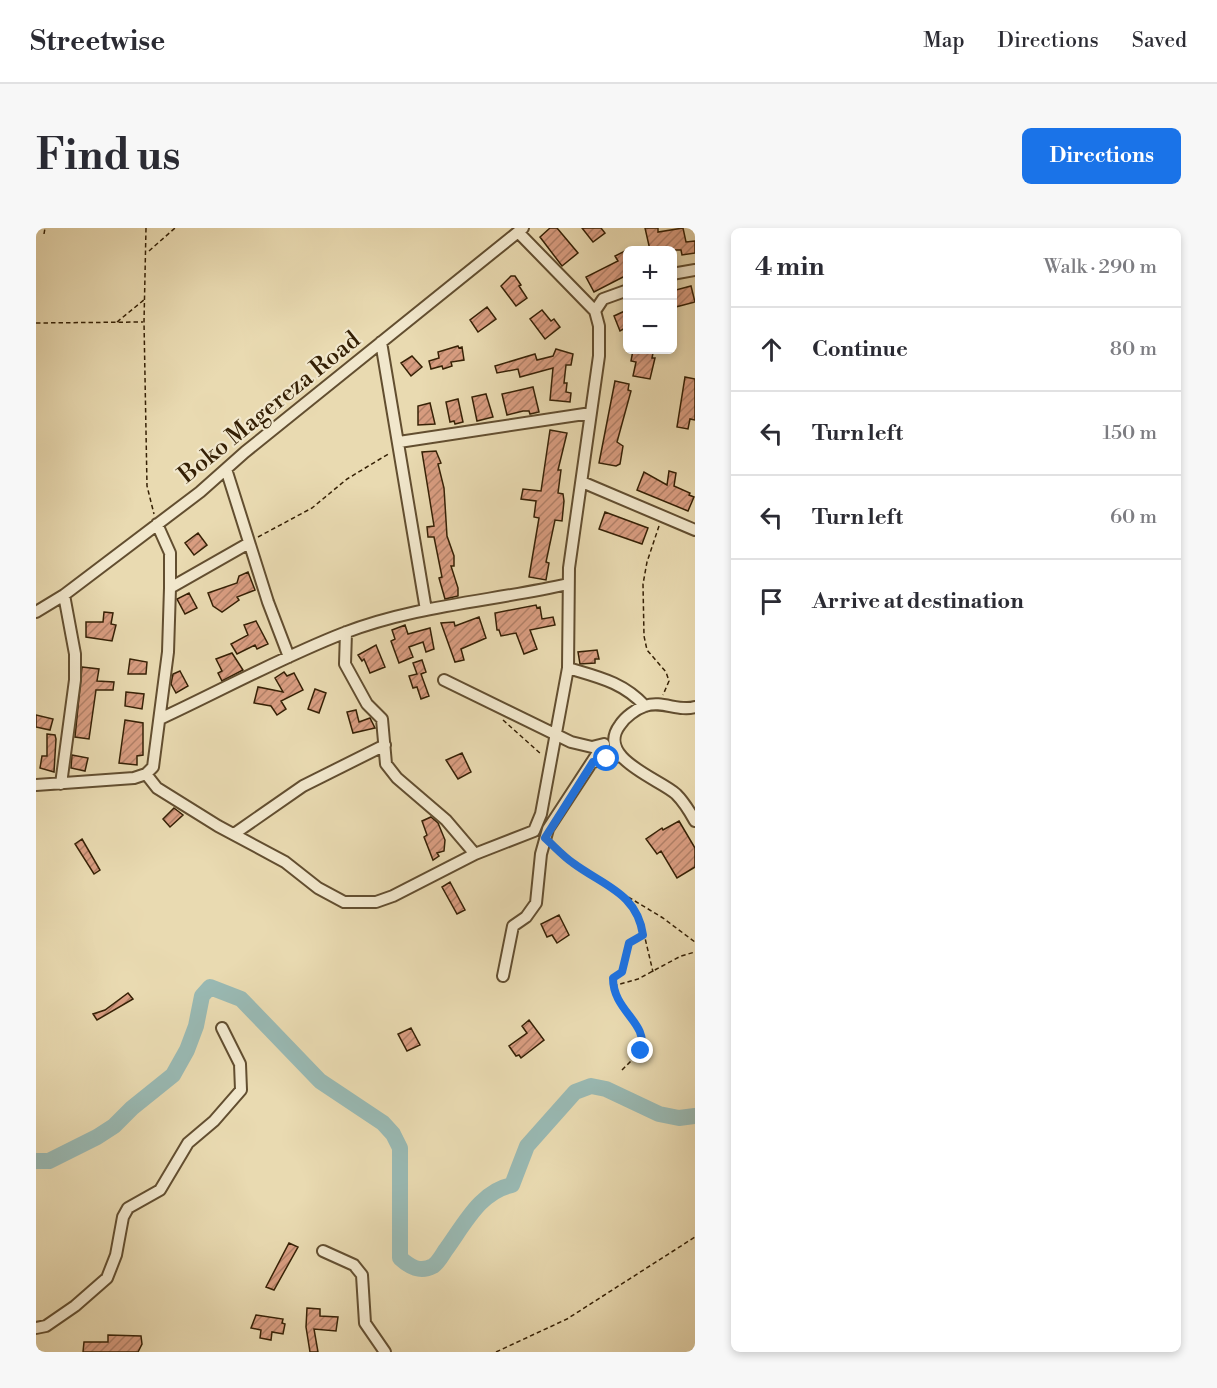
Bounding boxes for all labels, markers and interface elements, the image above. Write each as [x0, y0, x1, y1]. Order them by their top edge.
text: Streetwise [30, 24, 165, 59]
text: Map [923, 28, 965, 54]
text: Directions [998, 28, 1099, 54]
text: Saved [1132, 28, 1187, 54]
button: Directions [1022, 128, 1181, 184]
text: Find us [36, 130, 180, 183]
map controls [623, 246, 677, 354]
button: + [623, 246, 677, 300]
text: 4 min [755, 251, 825, 283]
text: Walk · 290 m [1044, 255, 1157, 280]
button: − [623, 300, 677, 354]
street label: Boko Magereza Road [172, 325, 367, 491]
icon: ahead [755, 333, 788, 366]
text: Continue [812, 336, 908, 363]
text: 80 m [1110, 337, 1157, 362]
icon: left [755, 417, 788, 450]
text: Turn left [812, 420, 903, 447]
text: 150 m [1102, 421, 1157, 446]
icon: left [755, 501, 788, 534]
text: Turn left [812, 504, 903, 531]
text: 60 m [1110, 505, 1157, 530]
icon: arrive [755, 585, 788, 618]
text: Arrive at destination [812, 588, 1024, 615]
route start [593, 745, 619, 771]
route end [627, 1037, 653, 1063]

